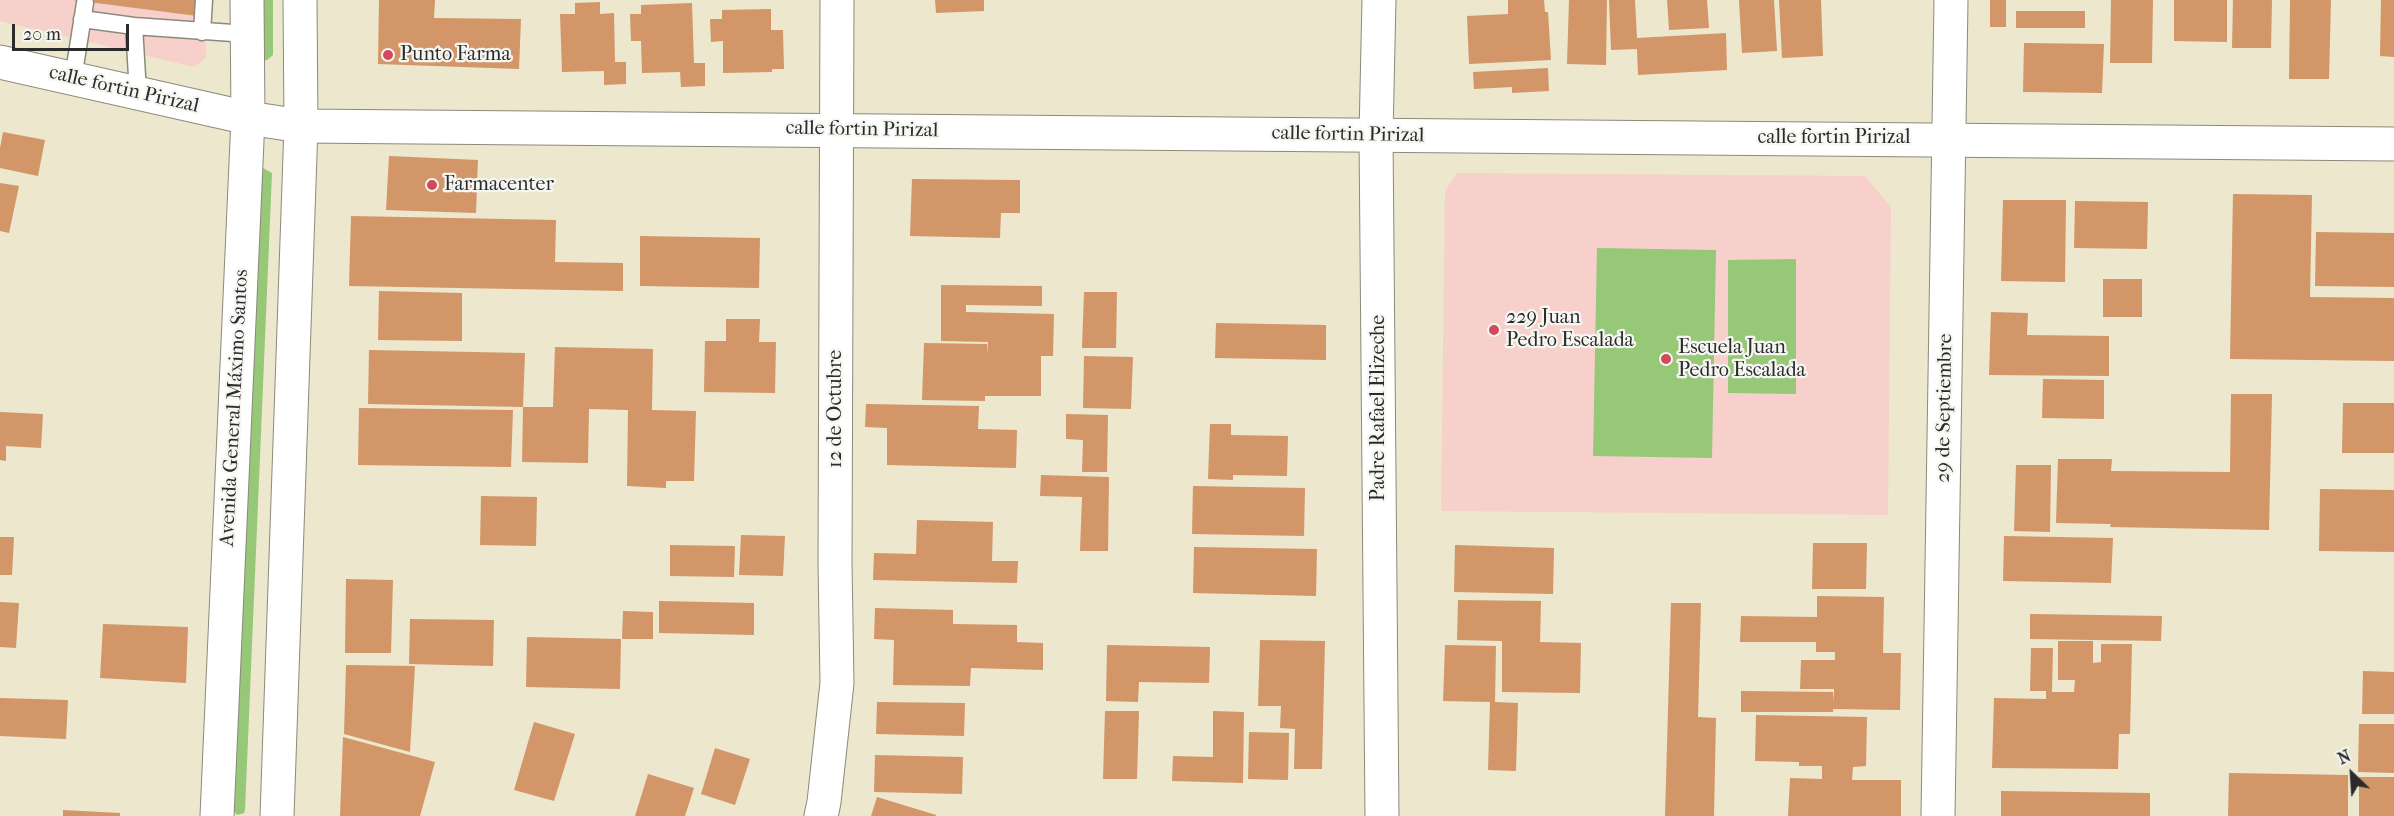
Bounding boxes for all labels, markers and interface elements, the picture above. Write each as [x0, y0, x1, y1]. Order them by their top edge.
scale bar [15, 12, 132, 50]
text: 20 m [23, 24, 61, 45]
place label: Punto Farma [400, 43, 511, 67]
marker: Punto Farma [381, 48, 395, 62]
street label: calle fortin Pirizal [47, 61, 201, 119]
street label: calle fortin Pirizal [785, 117, 939, 143]
street label: calle fortin Pirizal [1271, 122, 1425, 148]
street label: calle fortin Pirizal [1758, 126, 1910, 150]
place label: Farmacenter [444, 173, 554, 197]
marker: Farmacenter [425, 178, 439, 192]
street label: Avenida General Máximo Santos [216, 269, 254, 547]
place label: 229 Juan Pedro Escalada [1506, 306, 1634, 353]
street label: Padre Rafael Elizeche [1367, 315, 1391, 501]
marker: 229 Juan Pedro Escalada [1487, 323, 1501, 337]
street label: 29 de Septiembre [1932, 333, 1958, 483]
place label: Escuela Juan Pedro Escalada [1678, 336, 1806, 383]
street label: 12 de Octubre [824, 350, 848, 468]
marker: Escuela Juan Pedro Escalada [1659, 352, 1673, 366]
north arrow [2322, 744, 2382, 804]
text: N [2335, 746, 2354, 768]

